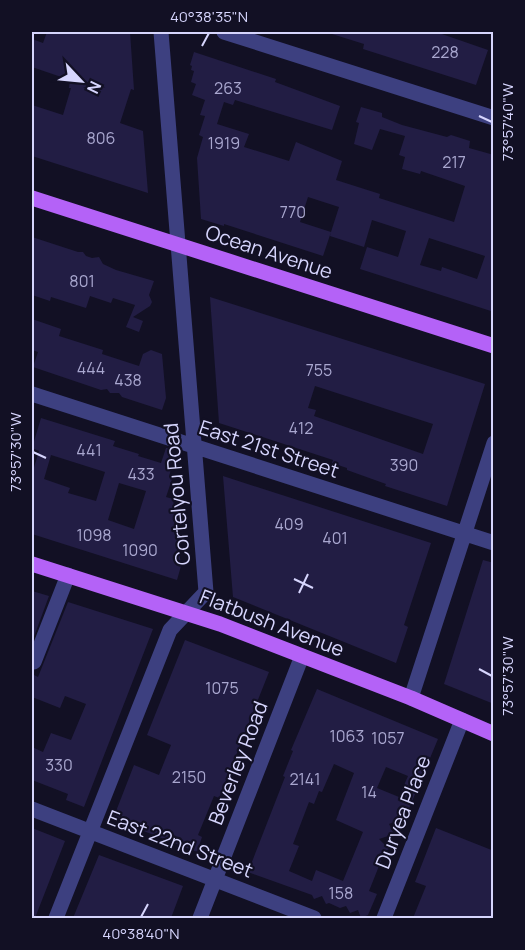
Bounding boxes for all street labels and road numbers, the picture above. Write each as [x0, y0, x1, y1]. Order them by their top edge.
street label: Ocean Avenue [202, 218, 336, 285]
street label: East 21st Street [196, 413, 343, 484]
street label: Cortelyou Road [157, 422, 196, 566]
street label: Flatbush Avenue [196, 583, 348, 662]
street label: Beverley Road [202, 697, 273, 828]
street label: Duryea Place [369, 751, 437, 872]
street label: East 22nd Street [103, 803, 257, 884]

